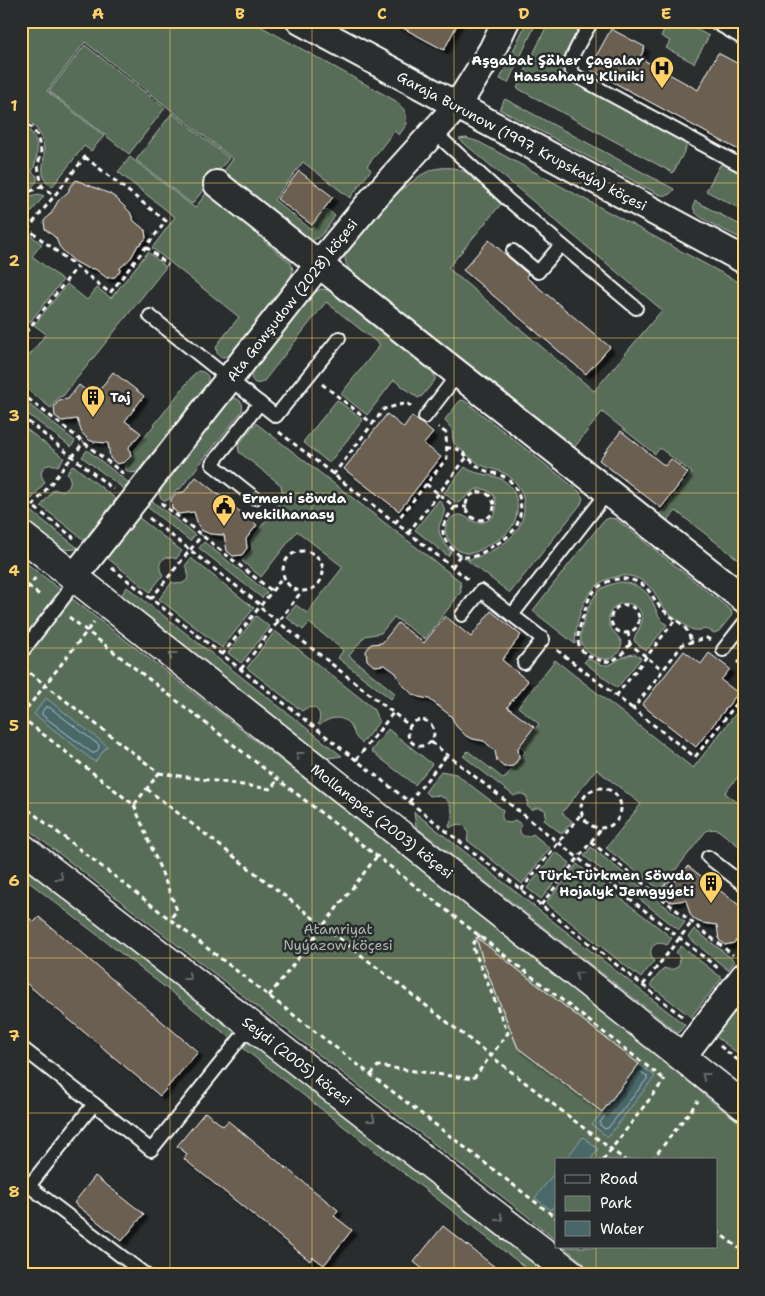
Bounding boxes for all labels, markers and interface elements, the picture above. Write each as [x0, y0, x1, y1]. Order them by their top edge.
text: A [92, 3, 104, 24]
text: B [235, 3, 245, 24]
text: C [377, 3, 387, 24]
text: D [518, 3, 530, 24]
text: E [661, 3, 671, 24]
place label: Aşgabat Şäher Çagalar Hassahany Kliniki [471, 51, 644, 85]
hospital icon: Aşgabat Şäher Çagalar Hassahany Kliniki [649, 55, 675, 89]
street label: Garaja Burunow (1997, Krupskaýa) köçesi [394, 67, 650, 215]
text: 1 [10, 95, 18, 116]
street label: Ata Gowşudow (2028) köçesi [223, 215, 361, 385]
text: 2 [8, 250, 20, 271]
building icon: Taj [80, 384, 106, 418]
place label: Taj [110, 388, 131, 406]
text: 3 [8, 405, 20, 426]
place label: Ermeni söwda wekilhanasy [242, 489, 347, 523]
public building icon: Ermeni söwda wekilhanasy [211, 493, 237, 527]
text: 4 [8, 560, 20, 581]
one-way arrow [169, 652, 178, 660]
text: 5 [9, 715, 19, 736]
one-way arrow [296, 752, 305, 761]
street label: Mollanepes (2003) köçesi [307, 760, 457, 882]
place label: Türk-Türkmen Söwda Hojalyk Jemgyýeti [538, 866, 694, 900]
text: 6 [8, 870, 20, 891]
building icon: Türk-Türkmen Söwda Hojalyk Jemgyýeti [698, 870, 724, 904]
one-way arrow [54, 871, 64, 880]
park label: Atamriyat Nyýazow köçesi [283, 920, 393, 954]
one-way arrow [182, 971, 191, 979]
one-way arrow [575, 973, 584, 981]
street label: Seýdi (2005) köçesi [239, 1013, 355, 1109]
text: 7 [8, 1025, 20, 1046]
one-way arrow [702, 1073, 711, 1082]
one-way arrow [366, 1113, 376, 1122]
legend [555, 1158, 718, 1248]
text: Road [600, 1169, 638, 1189]
text: 8 [8, 1181, 20, 1202]
text: Park [600, 1193, 632, 1213]
one-way arrow [495, 1213, 504, 1222]
text: Water [600, 1219, 644, 1239]

